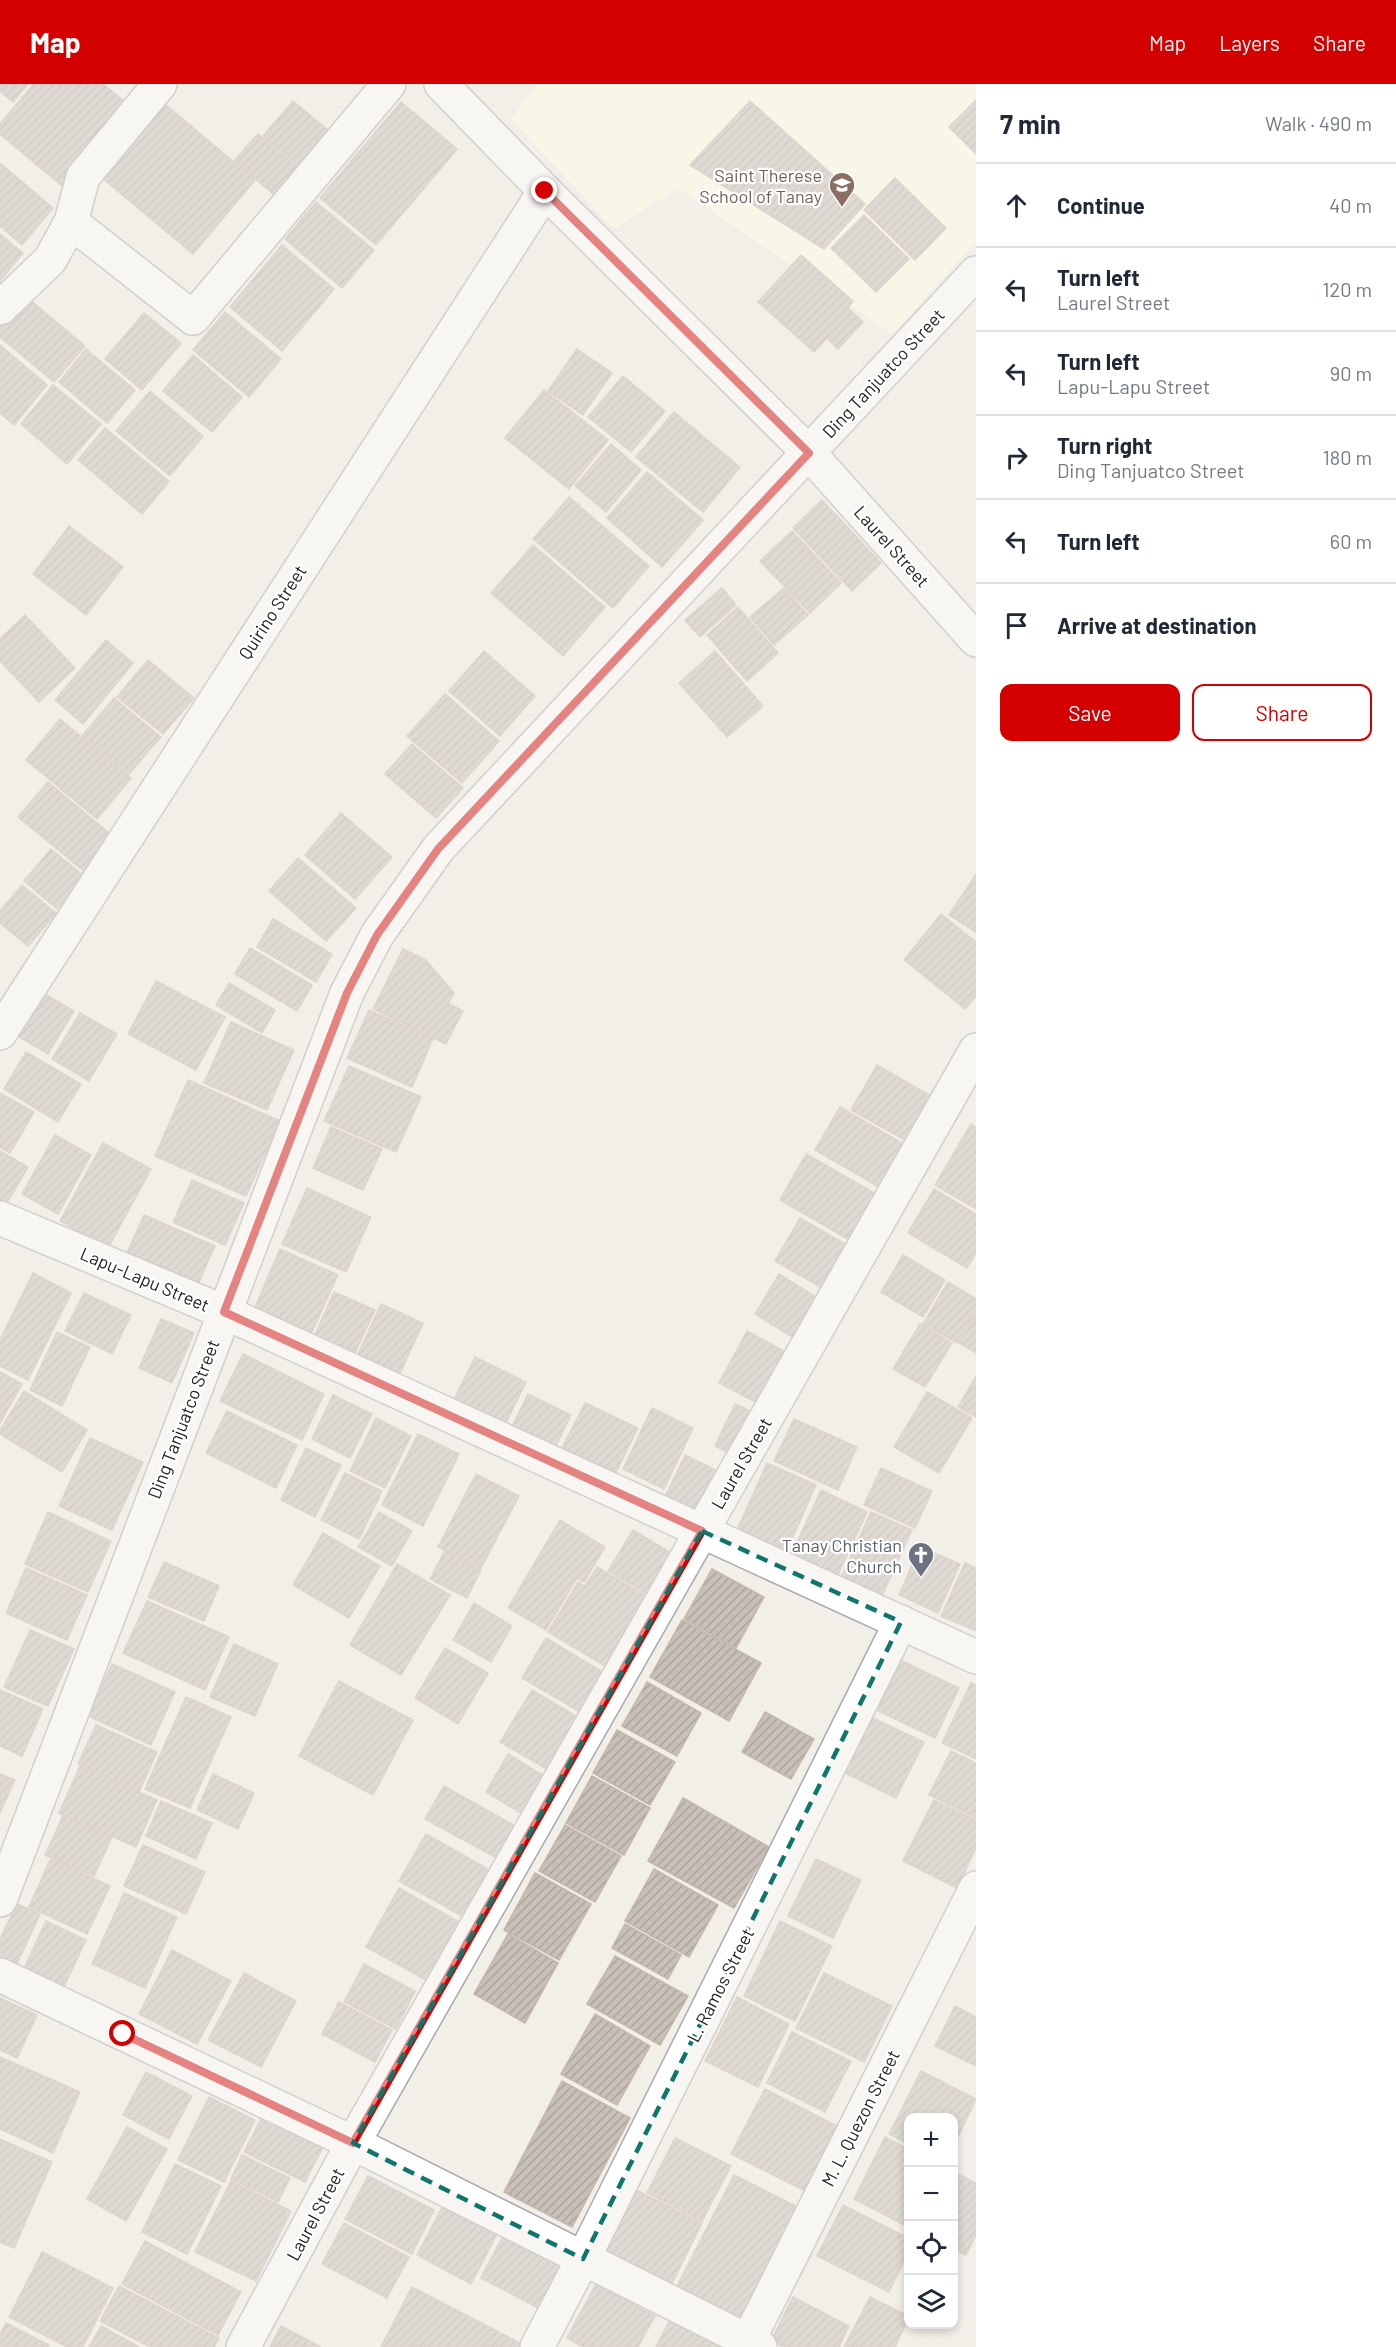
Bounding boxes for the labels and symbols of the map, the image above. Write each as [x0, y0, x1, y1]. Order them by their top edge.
place label: Saint Therese School of Tanay [699, 164, 822, 207]
school or university icon: Saint Therese School of Tanay [827, 170, 857, 208]
route end [531, 177, 557, 203]
street label: Ding Tanjuatco Street [817, 304, 949, 442]
street label: Laurel Street [850, 501, 934, 591]
street label: Quirino Street [233, 561, 311, 663]
street label: Lapu-Lapu Street [77, 1242, 213, 1316]
street label: Ding Tanjuatco Street [142, 1336, 224, 1502]
street label: Laurel Street [706, 1413, 776, 1513]
place label: Tanay Christian Church [782, 1534, 902, 1577]
church icon: Tanay Christian Church [906, 1540, 936, 1578]
street label: L. Ramos Street [682, 1924, 758, 2046]
route start [109, 2020, 135, 2046]
street label: M. L. Quezon Street [816, 2046, 904, 2190]
street label: Laurel Street [281, 2164, 349, 2264]

